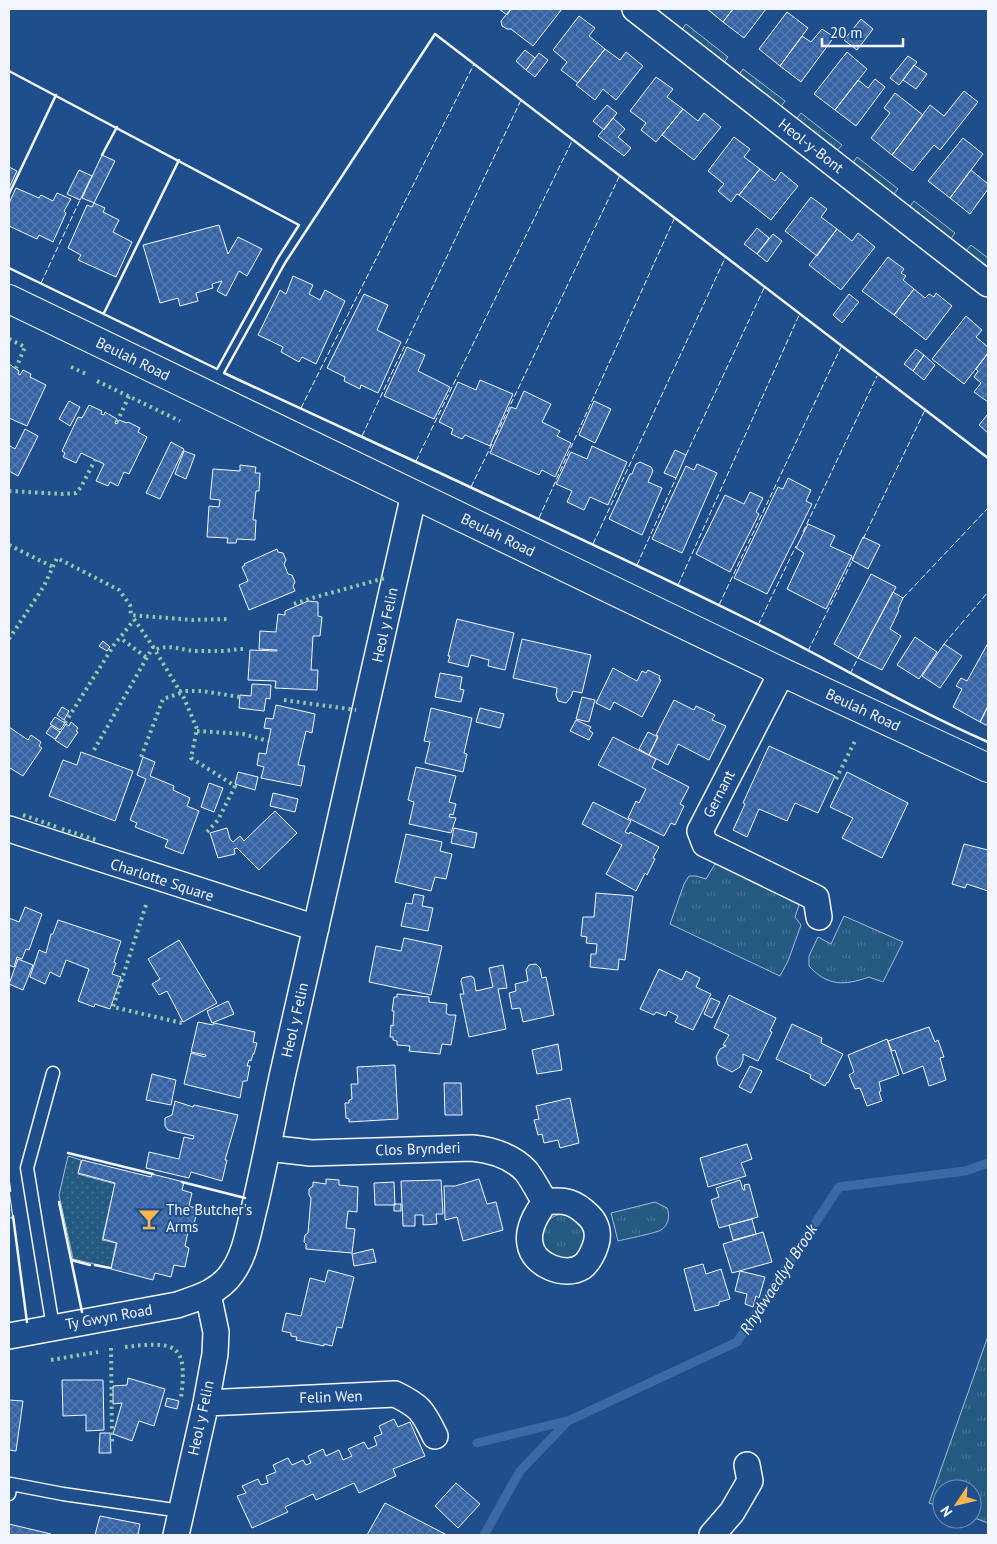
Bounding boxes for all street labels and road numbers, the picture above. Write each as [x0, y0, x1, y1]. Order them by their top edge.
street label: Heol-y-Bont [775, 114, 848, 177]
street label: Beulah Road [93, 332, 173, 385]
street label: Beulah Road [458, 508, 538, 561]
street label: Heol y Felin [367, 586, 402, 664]
street label: Beulah Road [823, 684, 904, 735]
street label: Gernant [699, 767, 739, 821]
street label: Charlotte Square [108, 854, 216, 905]
street label: Heol y Felin [277, 981, 312, 1059]
street label: Clos Brynderi [375, 1138, 461, 1159]
street label: Ty Gwyn Road [64, 1300, 154, 1334]
street label: Heol y Felin [183, 1379, 218, 1457]
street label: Felin Wen [299, 1386, 363, 1407]

